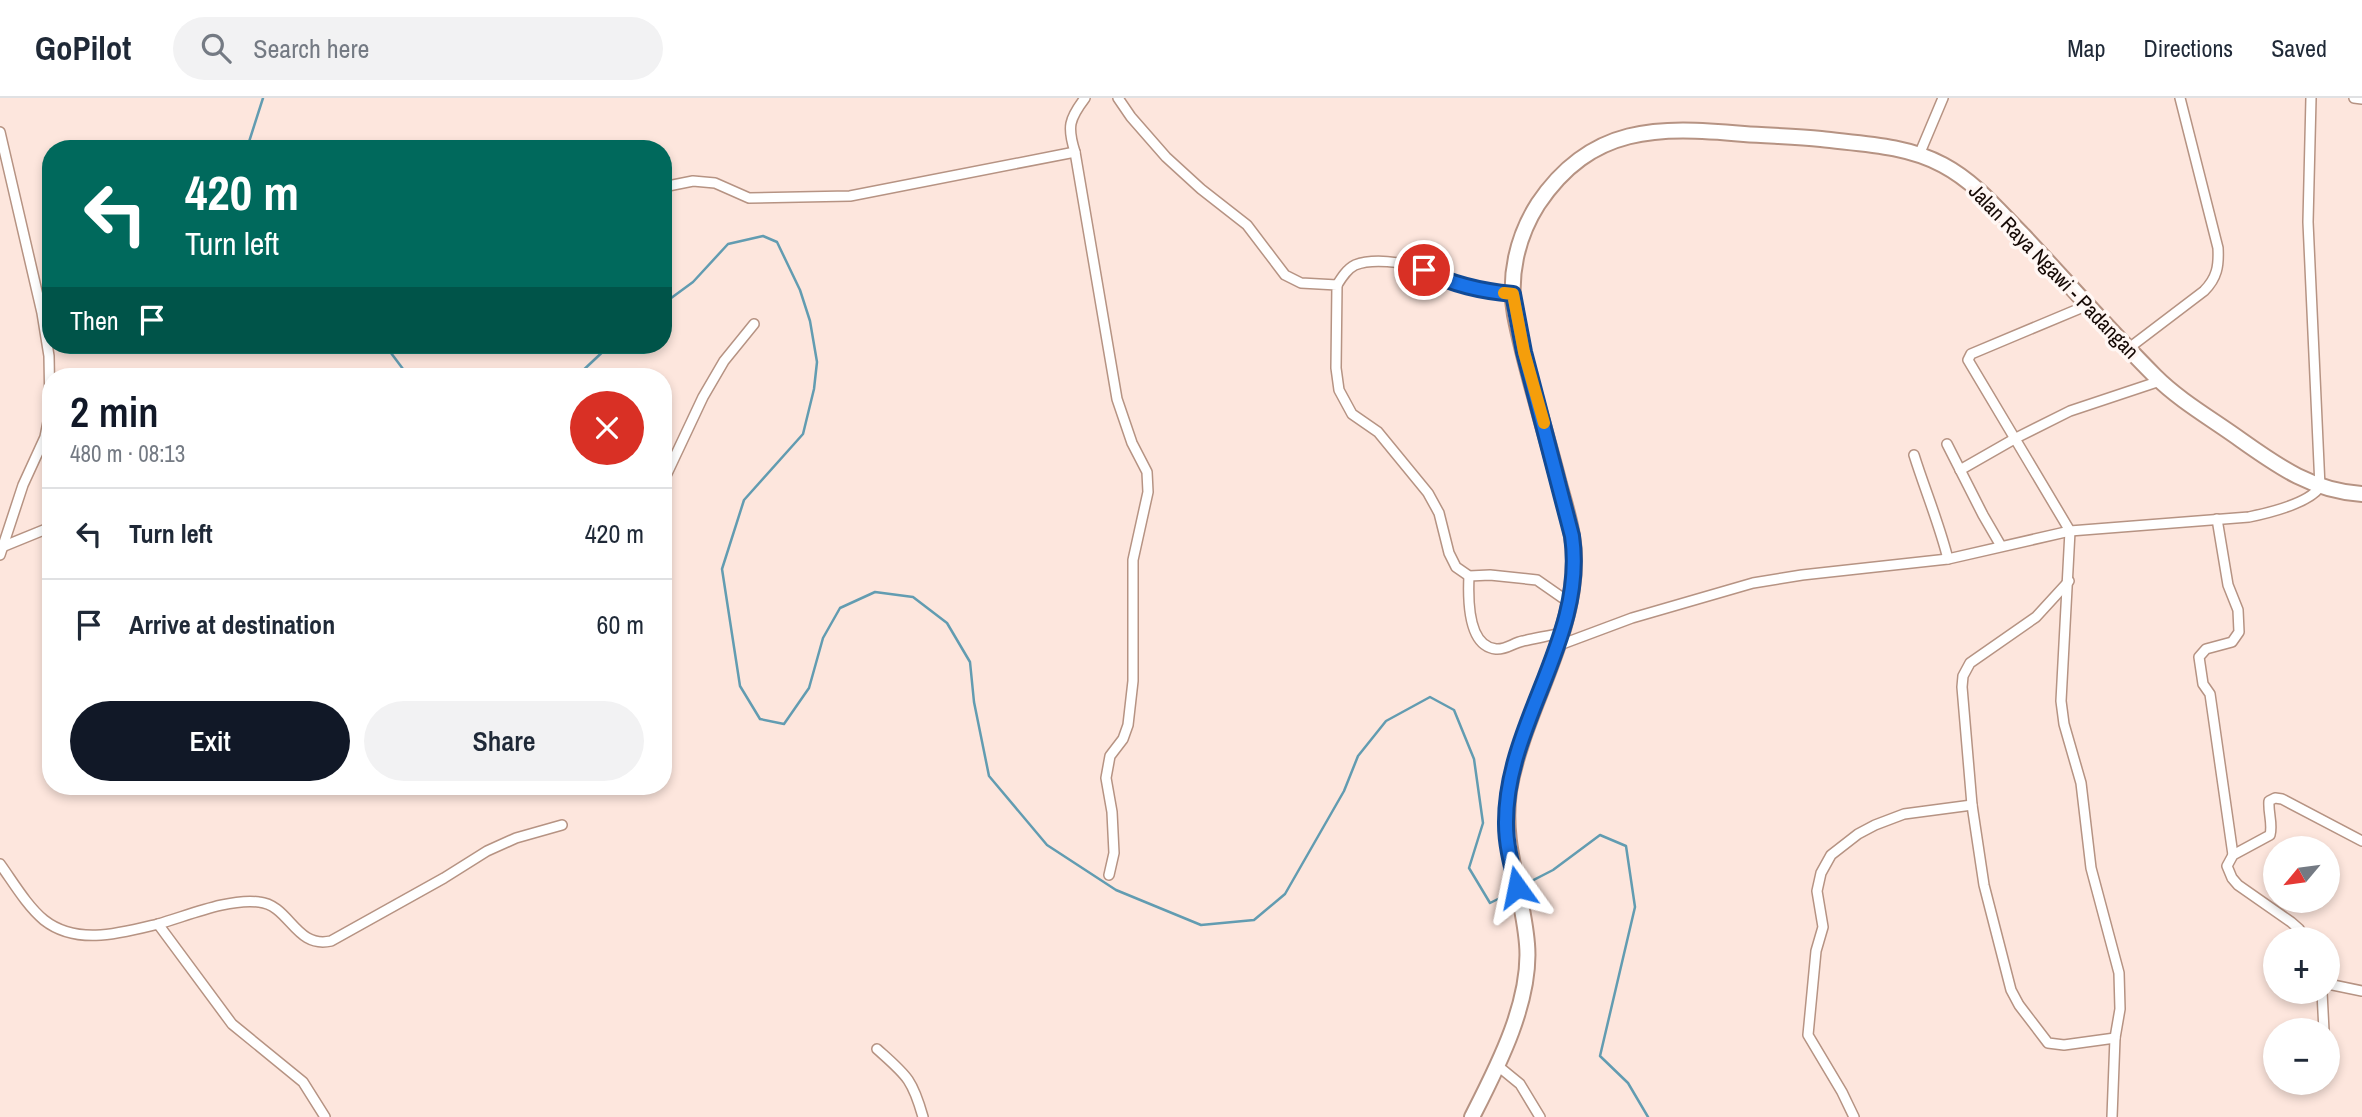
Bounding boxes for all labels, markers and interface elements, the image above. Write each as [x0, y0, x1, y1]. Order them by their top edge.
search box [173, 17, 663, 80]
text: GoPilot [35, 26, 131, 70]
icon: search [197, 29, 235, 67]
text: Search here [253, 31, 369, 66]
text: Map [2067, 32, 2105, 64]
text: Directions [2143, 32, 2233, 64]
text: Saved [2271, 32, 2327, 64]
text: 420 m [185, 159, 299, 225]
icon: left [70, 168, 161, 259]
street label: Jalan Raya Ngawi - Padangan [1962, 177, 2146, 365]
text: Turn left [185, 222, 279, 265]
pin [1394, 240, 1454, 300]
icon: arrive [1405, 251, 1443, 289]
icon: arrive [133, 301, 171, 339]
text: Then [70, 303, 119, 338]
text: 2 min [70, 384, 159, 440]
button: close [570, 391, 644, 465]
text: 480 m · 08:13 [70, 438, 185, 469]
icon: left [70, 515, 108, 553]
text: Turn left [129, 516, 213, 551]
text: 420 m [585, 516, 644, 551]
icon: arrive [70, 606, 108, 644]
text: Arrive at destination [129, 607, 335, 642]
text: 60 m [597, 607, 644, 642]
button: Exit [70, 701, 350, 781]
button: Share [364, 701, 644, 781]
north arrow [2263, 836, 2340, 914]
map controls [2263, 836, 2340, 1095]
position arrow [1480, 850, 1554, 924]
button: + [2263, 927, 2340, 1004]
button: − [2263, 1018, 2340, 1095]

